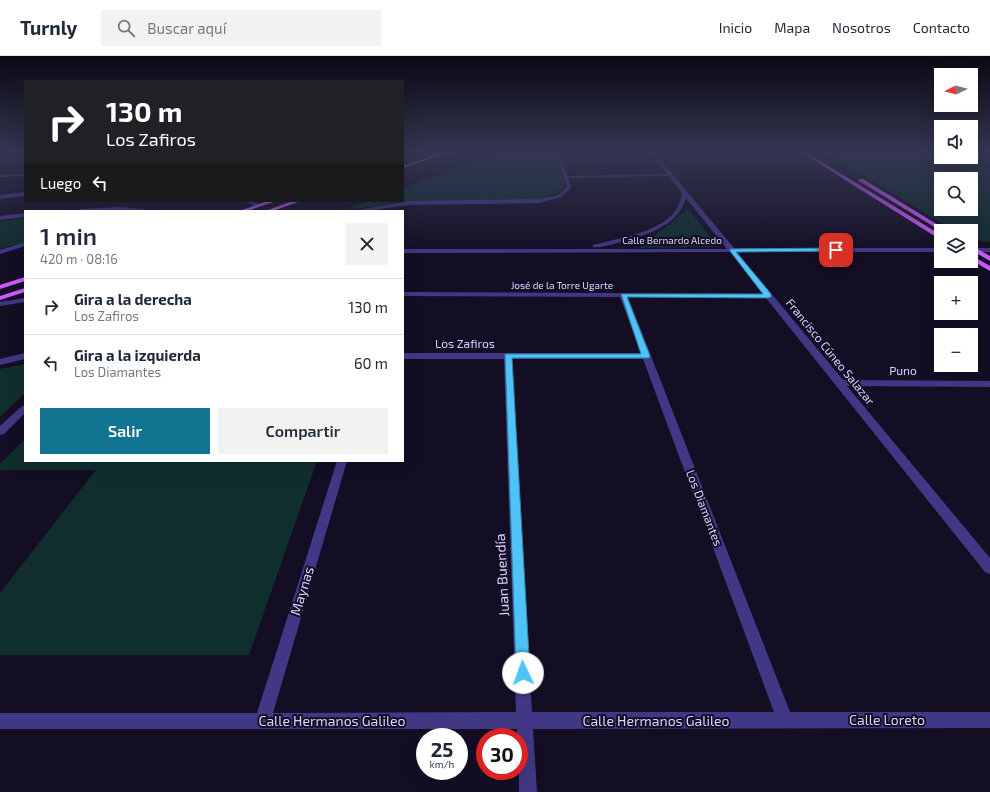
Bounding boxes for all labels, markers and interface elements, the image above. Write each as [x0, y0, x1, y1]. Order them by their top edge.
search box [101, 10, 381, 46]
text: Turnly [20, 16, 77, 39]
icon: search [115, 17, 137, 39]
text: Buscar aquí [147, 19, 226, 37]
text: Inicio [719, 19, 752, 36]
text: Mapa [774, 19, 810, 36]
text: Nosotros [832, 19, 891, 36]
text: Contacto [913, 19, 970, 36]
north arrow [934, 68, 978, 112]
map controls [934, 68, 978, 372]
text: 130 m [106, 94, 182, 128]
icon: right [40, 96, 92, 148]
button: sound [934, 120, 978, 164]
text: Los Zafiros [106, 128, 196, 150]
icon: left [89, 172, 111, 194]
button: search [934, 172, 978, 216]
text: Luego [40, 174, 81, 192]
text: 1 min [40, 221, 97, 250]
button: close [346, 223, 388, 265]
button: layers [934, 224, 978, 268]
pin [819, 233, 853, 267]
street label: Calle Bernardo Alcedo [622, 234, 722, 246]
icon: arrive [825, 239, 847, 261]
text: 420 m · 08:16 [40, 251, 118, 267]
button: + [934, 276, 978, 320]
street label: José de la Torre Ugarte [511, 279, 613, 291]
text: Gira a la derecha [74, 290, 192, 308]
icon: right [40, 296, 62, 318]
street label: Francisco Cúneo Salazar [784, 296, 878, 407]
text: 130 m [348, 298, 388, 316]
text: Los Zafiros [74, 308, 139, 324]
button: − [934, 328, 978, 372]
street label: Los Zafiros [435, 336, 495, 350]
text: Gira a la izquierda [74, 346, 201, 364]
icon: left [40, 352, 62, 374]
text: 60 m [354, 354, 388, 372]
street label: Puno [889, 363, 917, 377]
text: Los Diamantes [74, 364, 161, 380]
button: Salir [40, 408, 210, 454]
button: Compartir [218, 408, 388, 454]
street label: Los Diamantes [684, 468, 726, 548]
street label: Juan Buendía [491, 533, 512, 617]
street label: Maynas [286, 564, 317, 617]
position arrow [502, 652, 544, 694]
street label: Calle Loreto [849, 711, 925, 728]
street label: Calle Hermanos Galileo [258, 712, 406, 729]
street label: Calle Hermanos Galileo [582, 712, 730, 729]
speed limit sign: 30 [476, 728, 528, 780]
text: 25 [431, 737, 453, 761]
text: km/h [430, 758, 454, 770]

